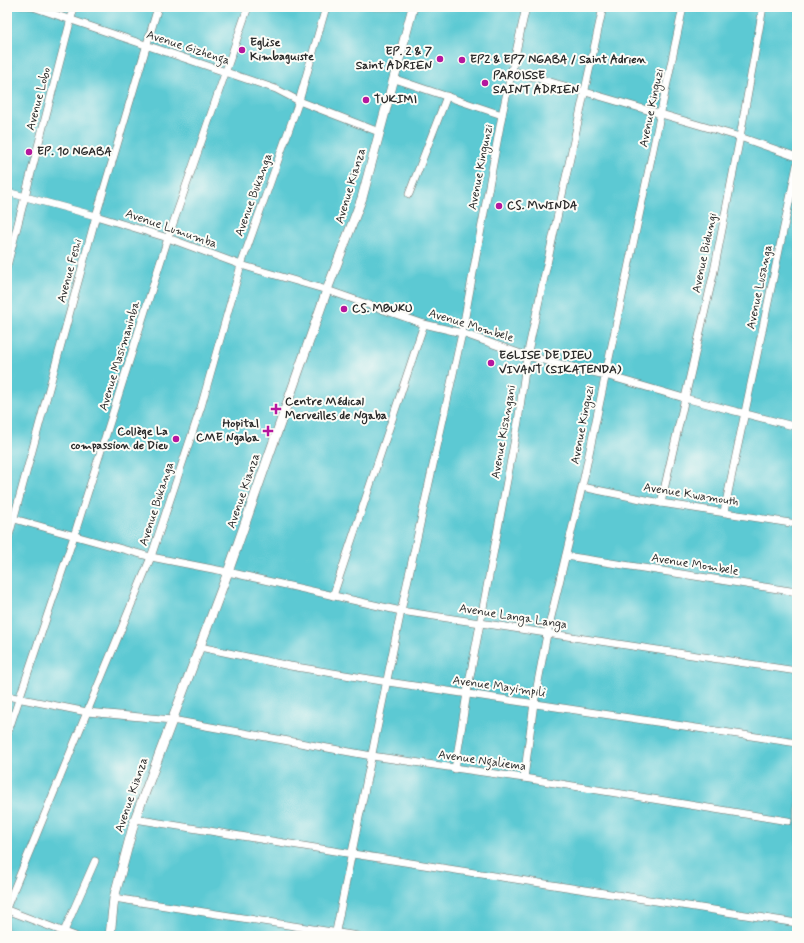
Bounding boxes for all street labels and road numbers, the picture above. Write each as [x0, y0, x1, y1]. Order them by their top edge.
street label: Avenue Gizhenga [144, 27, 232, 70]
street label: Avenue Lobo [23, 65, 55, 132]
street label: Avenue Kinguzi [636, 67, 668, 149]
street label: Avenue Kingunzi [465, 123, 497, 211]
street label: Avenue Kianza [332, 146, 370, 226]
street label: Avenue Bukanga [232, 151, 276, 239]
street label: Avenue Lumumba [123, 206, 219, 252]
street label: Avenue Bidungi [689, 211, 721, 294]
street label: Avenue Feshi [54, 237, 86, 305]
street label: Avenue Lusanga [743, 243, 777, 331]
street label: Avenue Masimaninba [96, 298, 145, 413]
street label: Avenue Mombele [427, 305, 516, 347]
street label: Avenue Kisangani [488, 384, 520, 480]
street label: Avenue Kinguzi [568, 384, 599, 466]
street label: Avenue Kianza [224, 451, 264, 531]
street label: Avenue Bukanga [136, 460, 178, 548]
street label: Avenue Kwamouth [642, 480, 740, 510]
street label: Avenue Mombele [650, 550, 740, 580]
street label: Avenue Langa Langa [458, 601, 568, 633]
street label: Avenue Mayimpili [451, 673, 547, 701]
street label: Avenue Ngaliema [437, 747, 527, 776]
street label: Avenue Kianza [112, 755, 152, 835]

